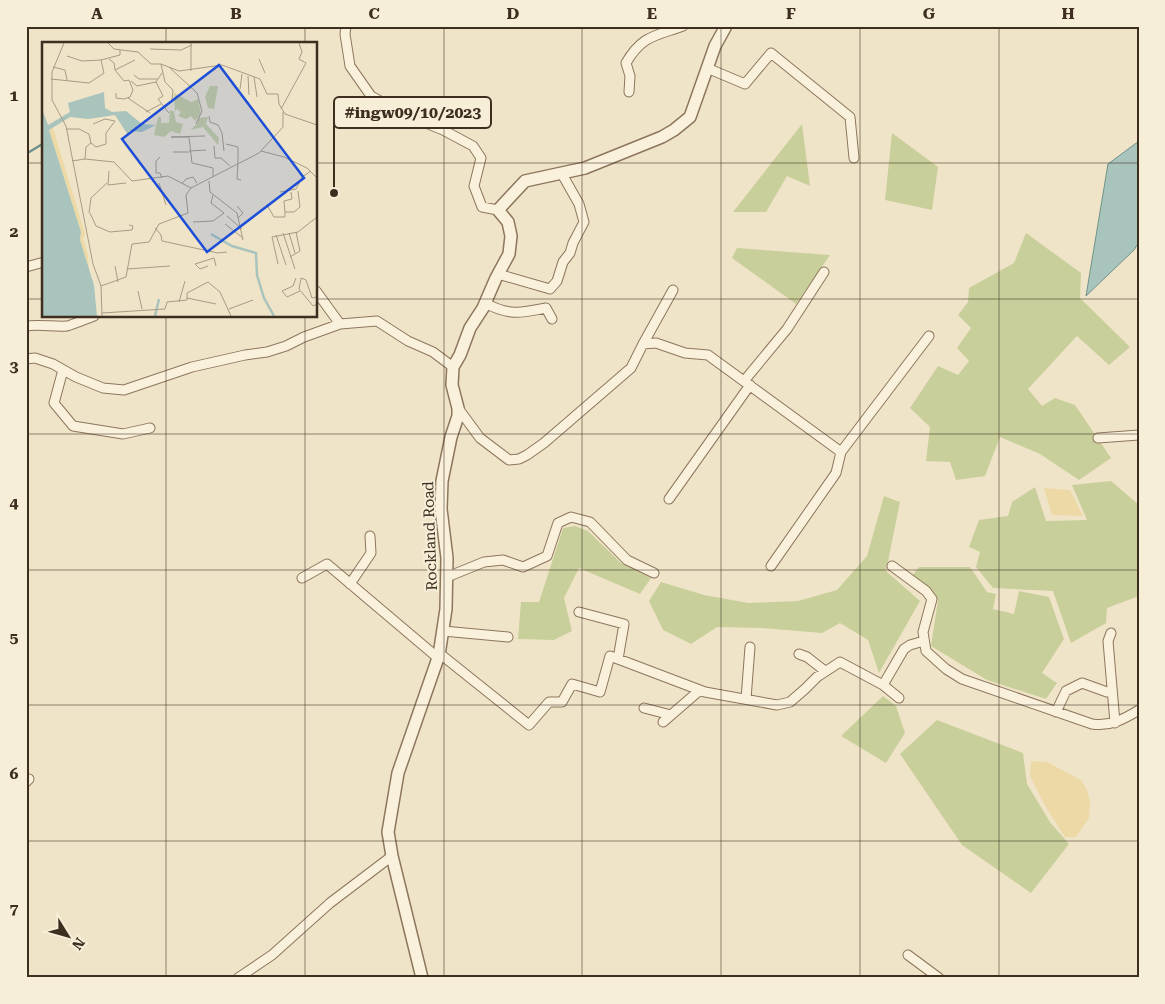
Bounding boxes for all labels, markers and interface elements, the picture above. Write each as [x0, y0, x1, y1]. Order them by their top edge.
text: A [91, 4, 103, 23]
text: B [230, 4, 242, 23]
text: C [368, 4, 380, 23]
text: D [507, 4, 520, 23]
text: E [647, 4, 657, 23]
text: F [786, 4, 796, 23]
text: G [923, 4, 936, 23]
text: H [1061, 4, 1075, 23]
inset map [42, 42, 318, 318]
text: 1 [10, 86, 19, 105]
callout: #ingw09/10/2023 [334, 97, 491, 128]
text: #ingw09/10/2023 [345, 103, 481, 122]
text: 2 [10, 222, 19, 241]
text: 3 [10, 357, 19, 376]
street label: Rockland Road [419, 481, 441, 591]
text: 4 [10, 493, 19, 512]
text: 5 [10, 628, 19, 647]
text: 6 [10, 764, 19, 783]
text: 7 [10, 899, 19, 918]
north arrow [42, 912, 92, 962]
text: N [69, 935, 88, 953]

